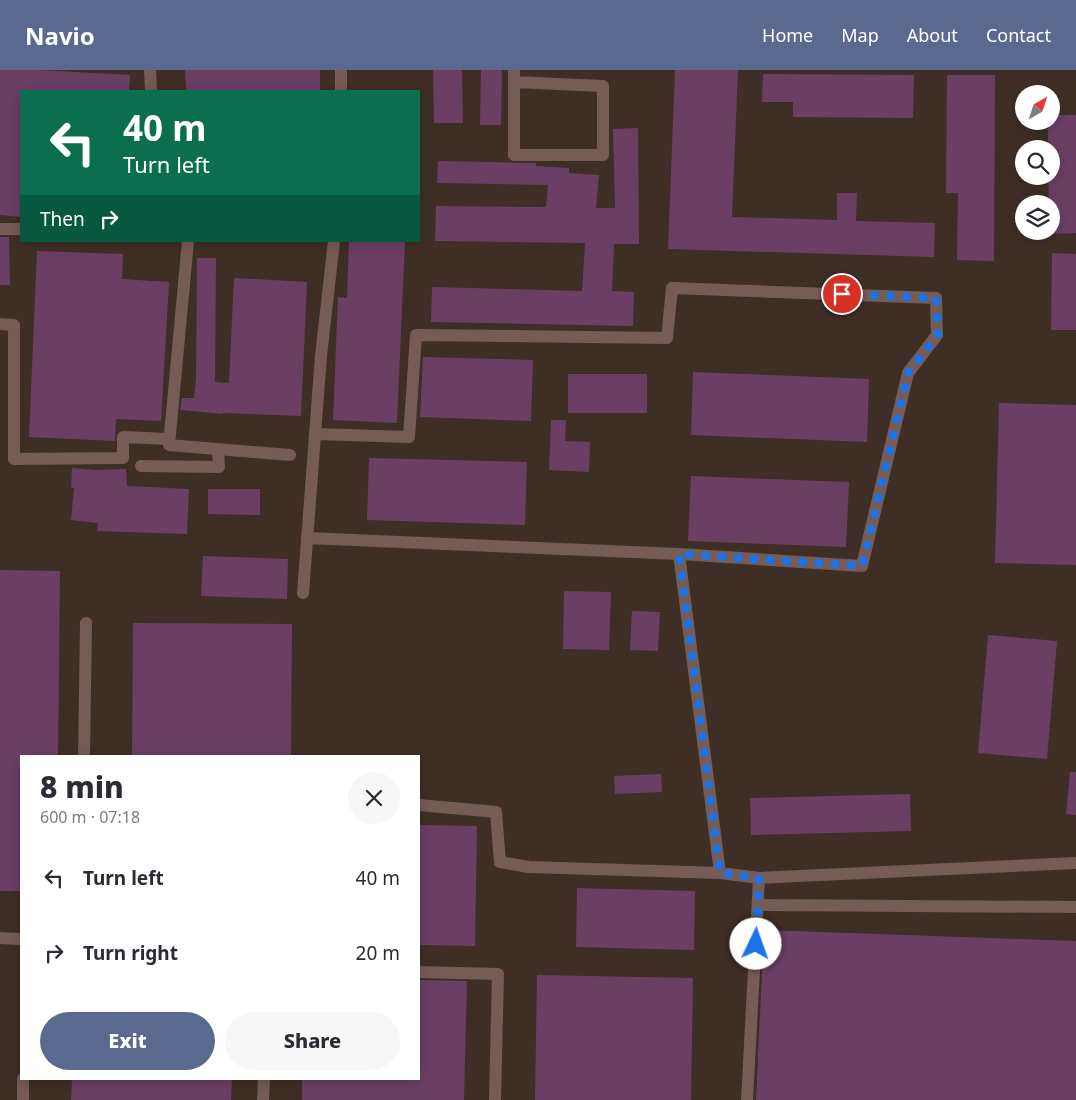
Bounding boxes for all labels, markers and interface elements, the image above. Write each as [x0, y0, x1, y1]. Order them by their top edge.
text: Navio [25, 19, 95, 52]
text: Home [762, 23, 813, 47]
text: Map [841, 23, 879, 47]
text: About [907, 23, 958, 47]
text: Contact [986, 23, 1051, 47]
north arrow [1015, 85, 1060, 130]
map controls [1015, 85, 1060, 240]
text: 40 m [123, 104, 206, 151]
icon: left [40, 110, 105, 175]
button: search [1015, 140, 1060, 185]
text: Turn left [123, 149, 210, 179]
button: layers [1015, 195, 1060, 240]
icon: right [95, 205, 123, 233]
text: Then [40, 206, 85, 232]
pin [821, 273, 863, 315]
icon: arrive [828, 280, 856, 308]
text: 8 min [40, 766, 124, 807]
button: close [348, 772, 400, 824]
text: 600 m · 07:18 [40, 806, 140, 828]
icon: left [40, 864, 68, 892]
text: Turn left [83, 865, 164, 891]
text: 40 m [356, 865, 400, 891]
position arrow [729, 917, 781, 969]
icon: right [40, 939, 68, 967]
text: Turn right [83, 940, 178, 966]
text: 20 m [356, 940, 400, 966]
button: Exit [40, 1012, 215, 1070]
button: Share [225, 1012, 400, 1070]

